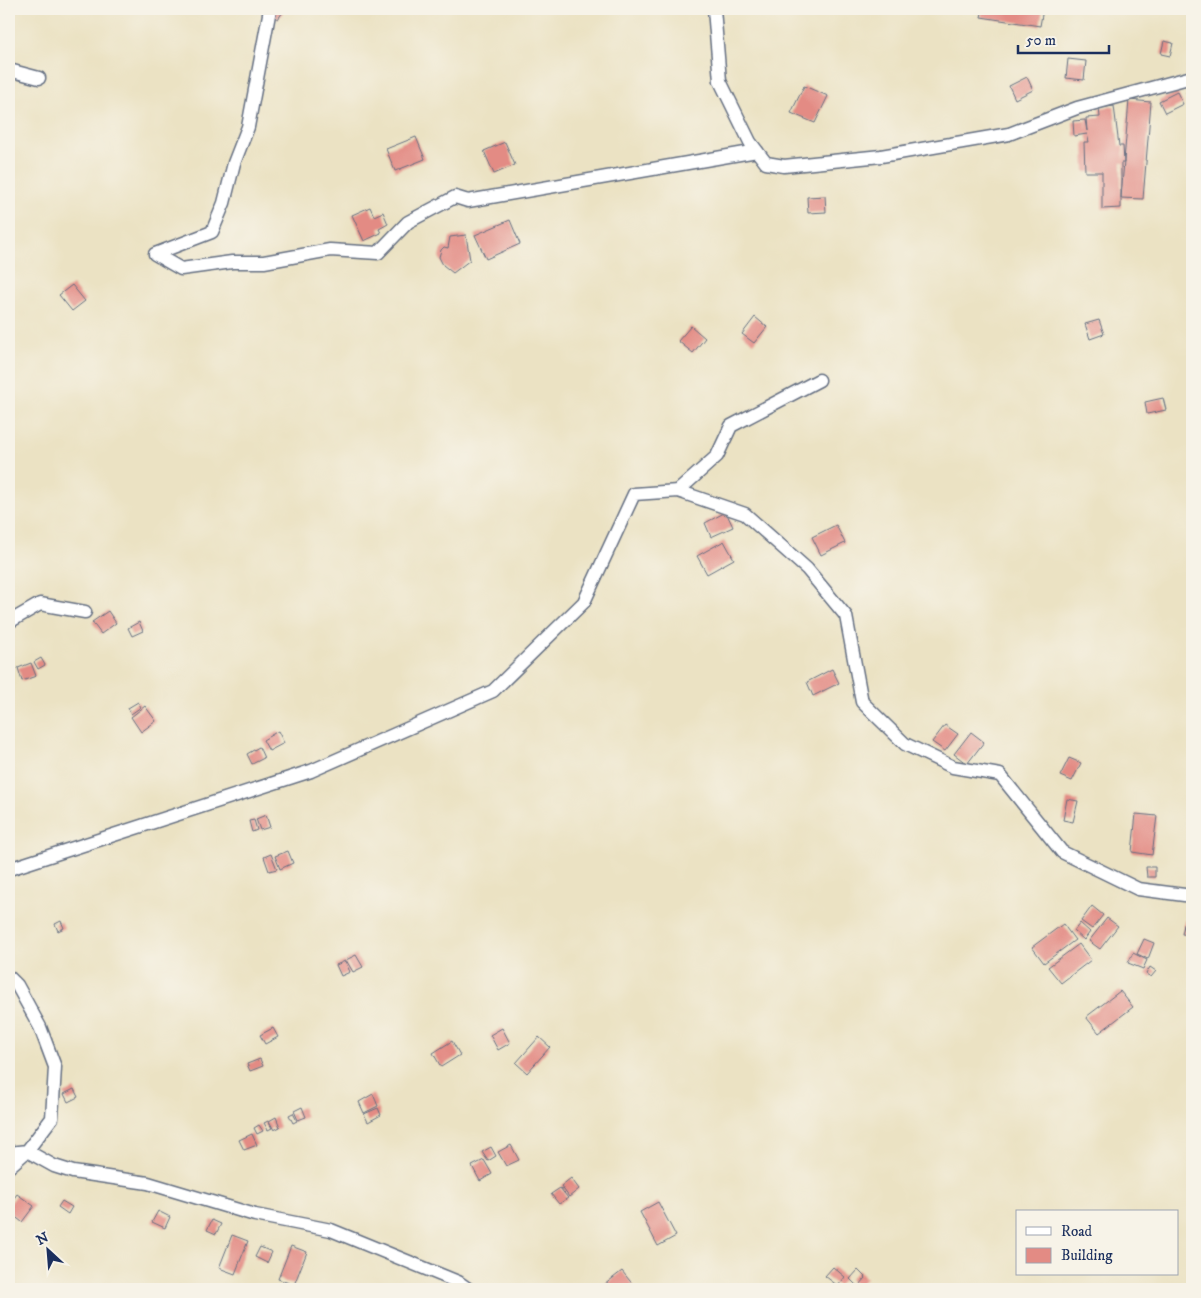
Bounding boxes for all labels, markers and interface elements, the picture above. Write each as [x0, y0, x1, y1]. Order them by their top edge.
scale bar [1018, 22, 1110, 54]
text: 50 m [1026, 31, 1056, 50]
legend [1016, 1210, 1178, 1276]
text: Road [1061, 1222, 1093, 1241]
north arrow [22, 1226, 72, 1276]
text: N [34, 1228, 52, 1250]
text: Building [1061, 1246, 1113, 1265]

